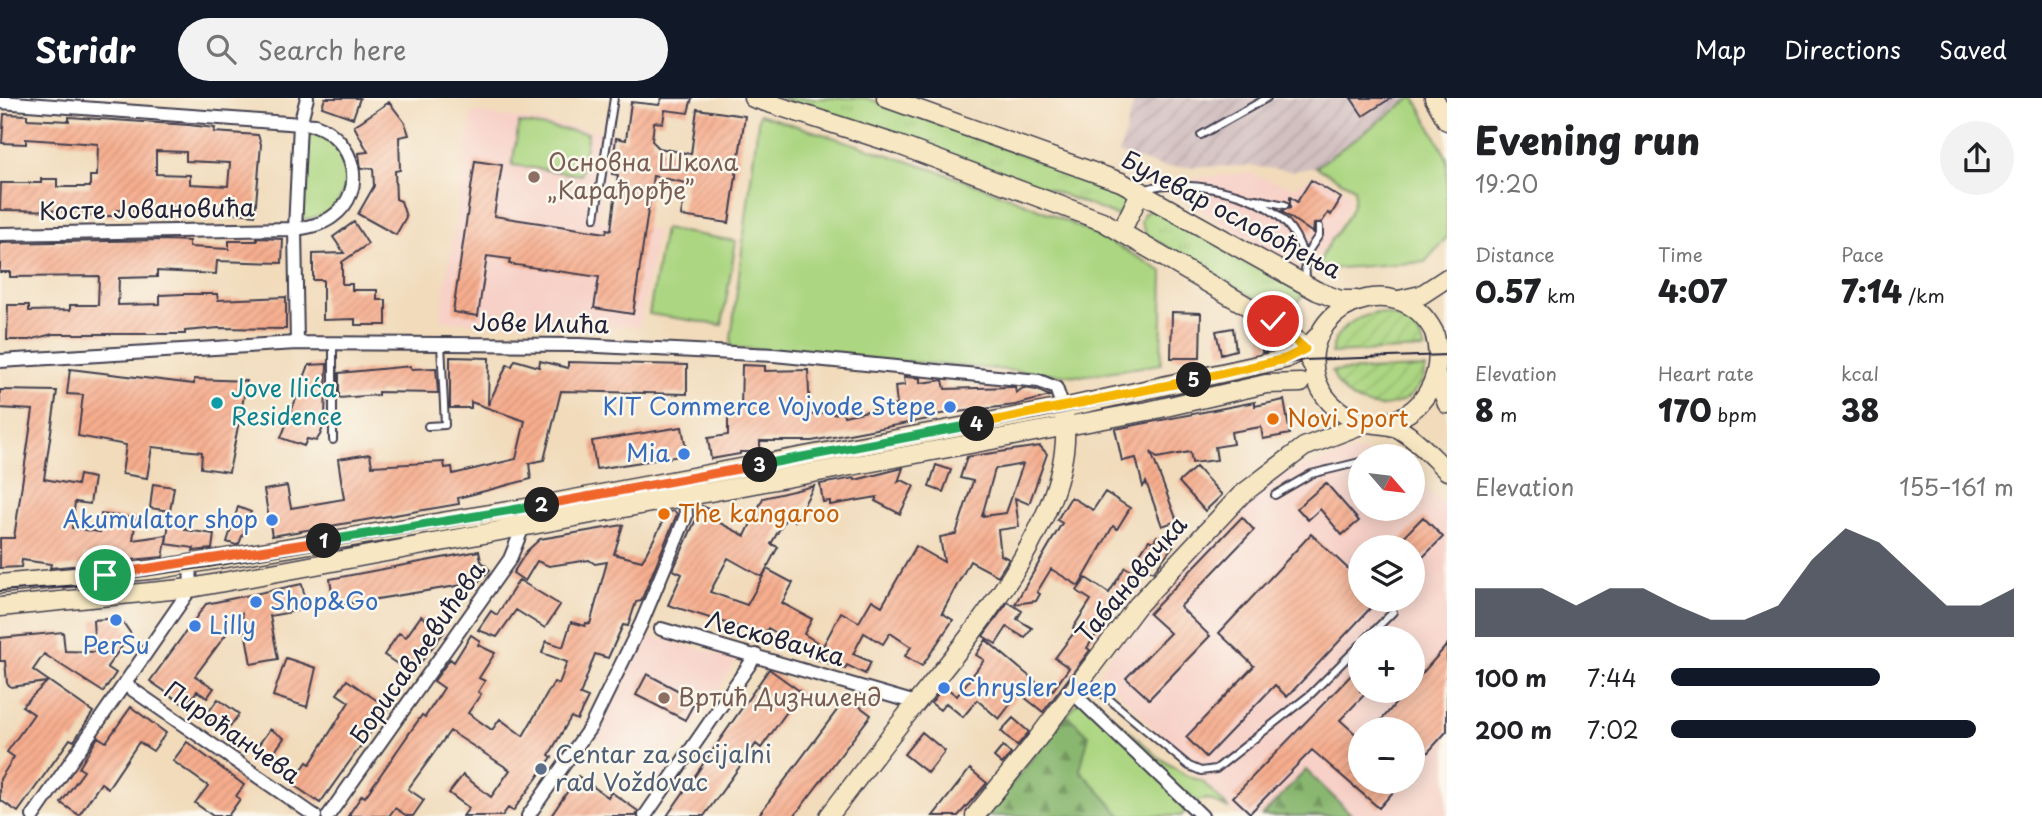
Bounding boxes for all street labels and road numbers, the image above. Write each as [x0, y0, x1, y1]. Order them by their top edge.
street label: Булевар ослобођења [1115, 140, 1348, 287]
street label: Косте Јовановића [39, 188, 255, 228]
street label: Јове Илића [473, 303, 609, 341]
street label: Табановачка [1066, 507, 1195, 650]
street label: Борисављевићева [340, 553, 493, 750]
street label: Лесковачка [702, 600, 849, 674]
street label: Пироћанчева [158, 671, 309, 792]

